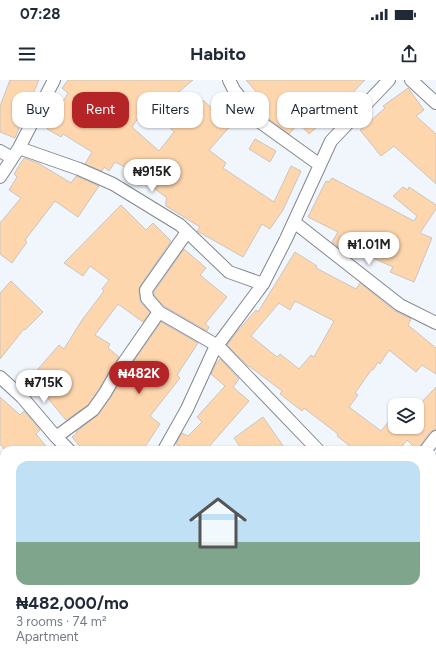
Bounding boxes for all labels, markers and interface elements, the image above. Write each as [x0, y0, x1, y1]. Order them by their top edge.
text: 07:28 [20, 5, 60, 23]
icon: menu [16, 43, 38, 65]
text: Habito [190, 43, 246, 65]
icon: share [398, 43, 420, 65]
chip: Buy [12, 92, 64, 128]
chip: Rent [72, 92, 129, 128]
chip: Filters [137, 92, 203, 128]
chip: New [211, 92, 269, 128]
chip: Apartment [277, 92, 372, 128]
pin: ₦915K [124, 159, 180, 193]
text: ₦915K [133, 164, 171, 179]
pin: ₦1.01M [336, 232, 402, 266]
text: ₦1.01M [347, 237, 391, 252]
pin: ₦482K [111, 361, 167, 395]
text: ₦482K [118, 366, 160, 381]
pin: ₦715K [16, 370, 72, 404]
text: ₦715K [25, 375, 63, 390]
map controls [388, 398, 424, 434]
button: layers [388, 398, 424, 434]
icon: home [182, 487, 254, 559]
text: ₦482,000/mo [16, 593, 129, 613]
text: 3 rooms · 74 m² [16, 614, 107, 629]
text: Apartment [16, 629, 79, 644]

